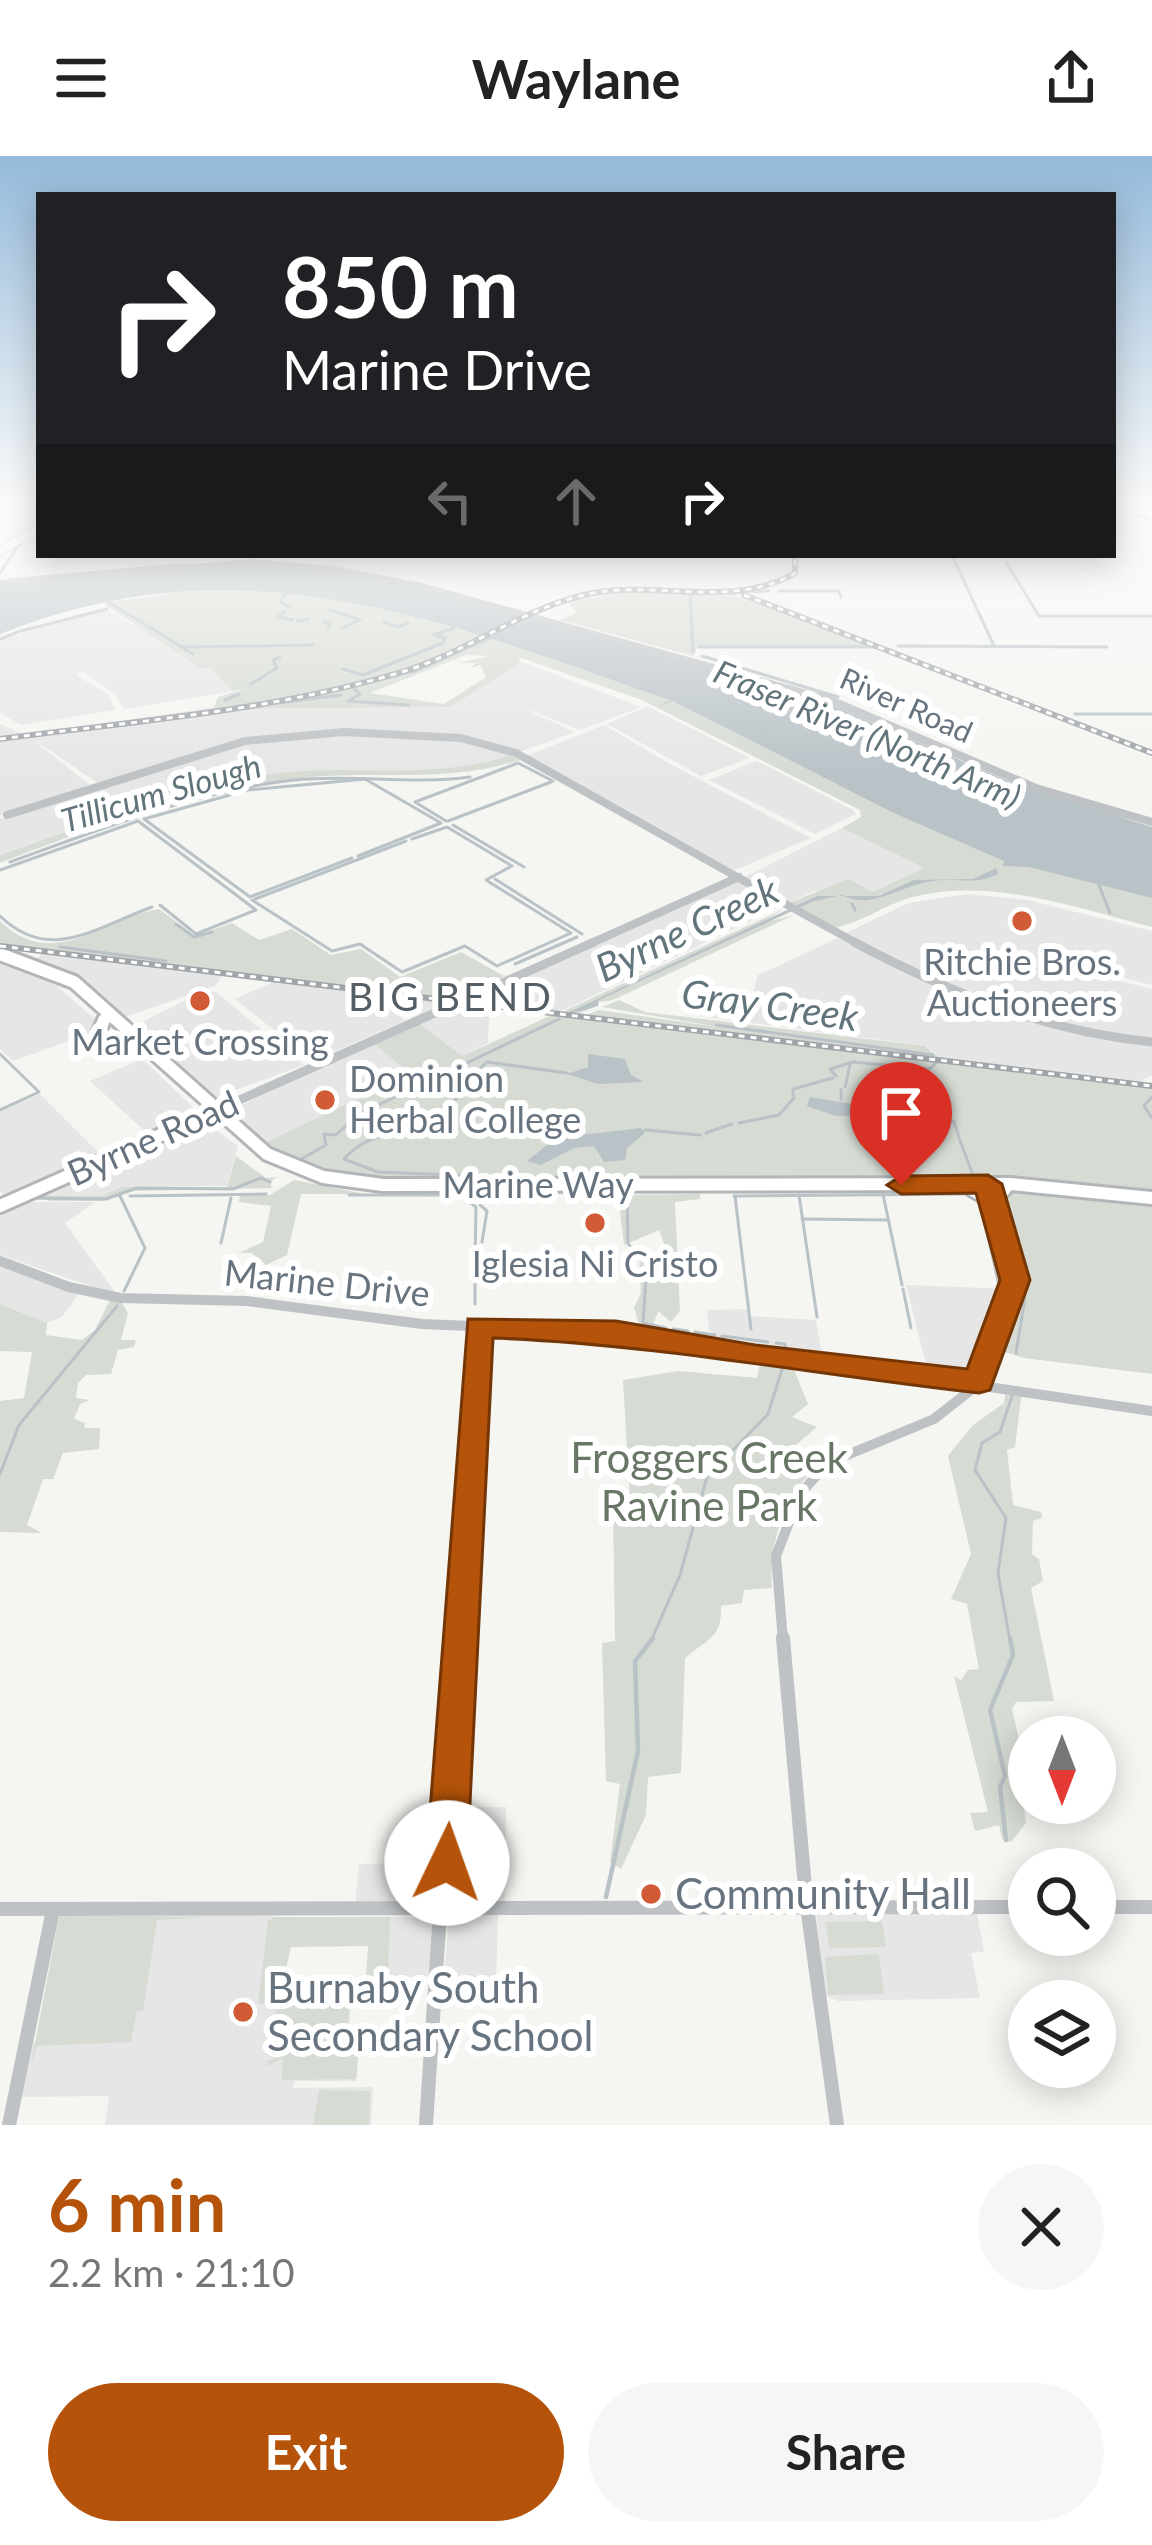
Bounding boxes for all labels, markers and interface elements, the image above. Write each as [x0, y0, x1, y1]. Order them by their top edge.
icon: menu [48, 45, 114, 111]
icon: share [1038, 45, 1104, 111]
text: Waylane [472, 46, 680, 111]
text: 850 m [282, 235, 519, 336]
icon: right [84, 240, 240, 396]
text: Marine Drive [282, 337, 592, 402]
icon: left [417, 468, 483, 534]
icon: ahead [543, 468, 609, 534]
icon: right [669, 468, 735, 534]
water label: Fraser River (North Arm) [708, 650, 1027, 816]
street label: River Road [835, 659, 979, 749]
water label: Tillicum Slough [56, 744, 265, 840]
water label: Byrne Creek [588, 866, 786, 990]
marker: Ritchie Bros. Auctioneers [1009, 908, 1035, 934]
place label: Ritchie Bros. Auctioneers [923, 939, 1121, 1024]
water label: Gray Creek [679, 969, 862, 1039]
district label: BIG BEND [348, 973, 554, 1019]
marker: Market Crossing [187, 988, 213, 1014]
place label: Market Crossing [71, 1019, 329, 1063]
place label: Dominion Herbal College [349, 1056, 581, 1141]
pin [850, 1062, 952, 1185]
street label: Byrne Road [60, 1080, 245, 1194]
icon: arrive [868, 1080, 934, 1146]
marker: Dominion Herbal College [312, 1087, 338, 1113]
street label: Marine Way [442, 1162, 634, 1206]
marker: Iglesia Ni Cristo [582, 1210, 608, 1236]
place label: Iglesia Ni Cristo [472, 1241, 718, 1285]
street label: Marine Drive [222, 1249, 432, 1315]
park label: Froggers Creek Ravine Park [570, 1432, 848, 1530]
north arrow [1008, 1716, 1116, 1824]
map controls [1008, 1716, 1116, 2088]
position arrow [384, 1800, 510, 1926]
button: search [1008, 1848, 1116, 1956]
place label: Community Hall [675, 1868, 971, 1918]
marker: Community Hall [638, 1881, 664, 1907]
place label: Burnaby South Secondary School [267, 1962, 594, 2060]
button: layers [1008, 1980, 1116, 2088]
marker: Burnaby South Secondary School [230, 1999, 256, 2025]
text: 6 min [48, 2161, 226, 2247]
button: close [978, 2164, 1104, 2290]
text: 2.2 km · 21:10 [48, 2249, 295, 2295]
button: Exit [48, 2383, 564, 2521]
button: Share [588, 2383, 1104, 2521]

